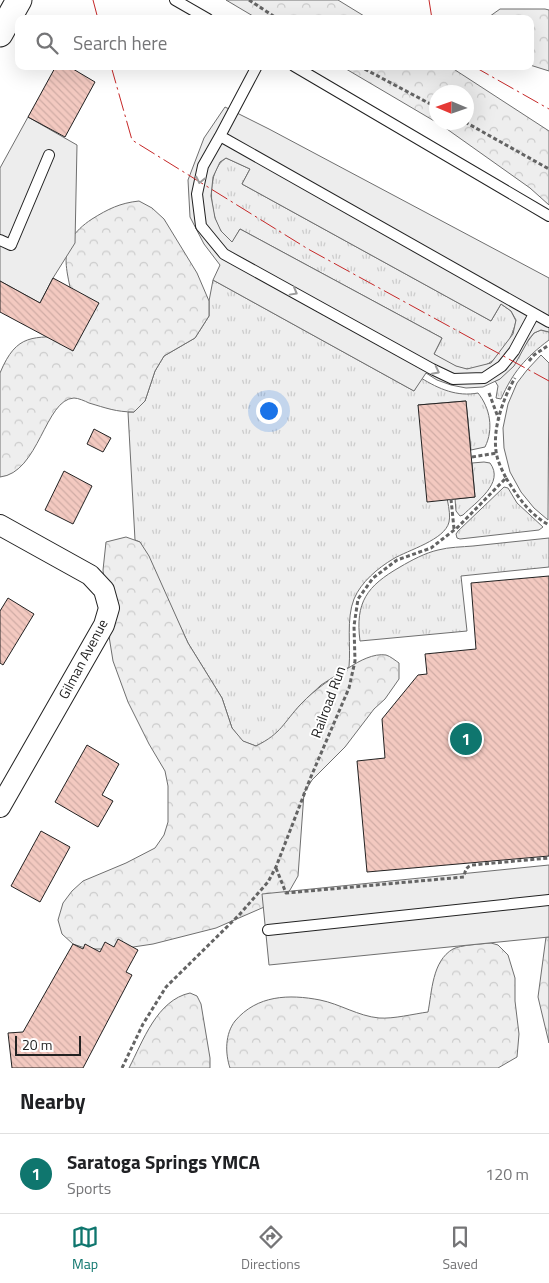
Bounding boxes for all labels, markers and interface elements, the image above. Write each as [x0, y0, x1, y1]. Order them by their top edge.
search box [15, 15, 534, 70]
text: Search here [73, 28, 167, 57]
icon: search [33, 29, 61, 57]
north arrow [429, 85, 474, 130]
one-way arrow [195, 175, 206, 184]
one-way arrow [289, 286, 298, 296]
one-way arrow [431, 365, 440, 375]
your location [256, 398, 282, 424]
street label: Gilman Avenue [53, 615, 112, 703]
street label: Railroad Run [305, 663, 350, 741]
pin: 1 [450, 720, 482, 758]
scale bar [15, 1033, 81, 1056]
text: 20 m [22, 1034, 52, 1055]
text: Nearby [20, 1085, 85, 1117]
text: Saratoga Springs YMCA [67, 1147, 260, 1176]
text: 1 [32, 1162, 40, 1186]
text: 120 m [485, 1162, 529, 1186]
text: Sports [67, 1176, 111, 1200]
tab: Map [71, 1223, 99, 1274]
tab: Directions [241, 1223, 300, 1274]
tab: Saved [442, 1223, 478, 1274]

